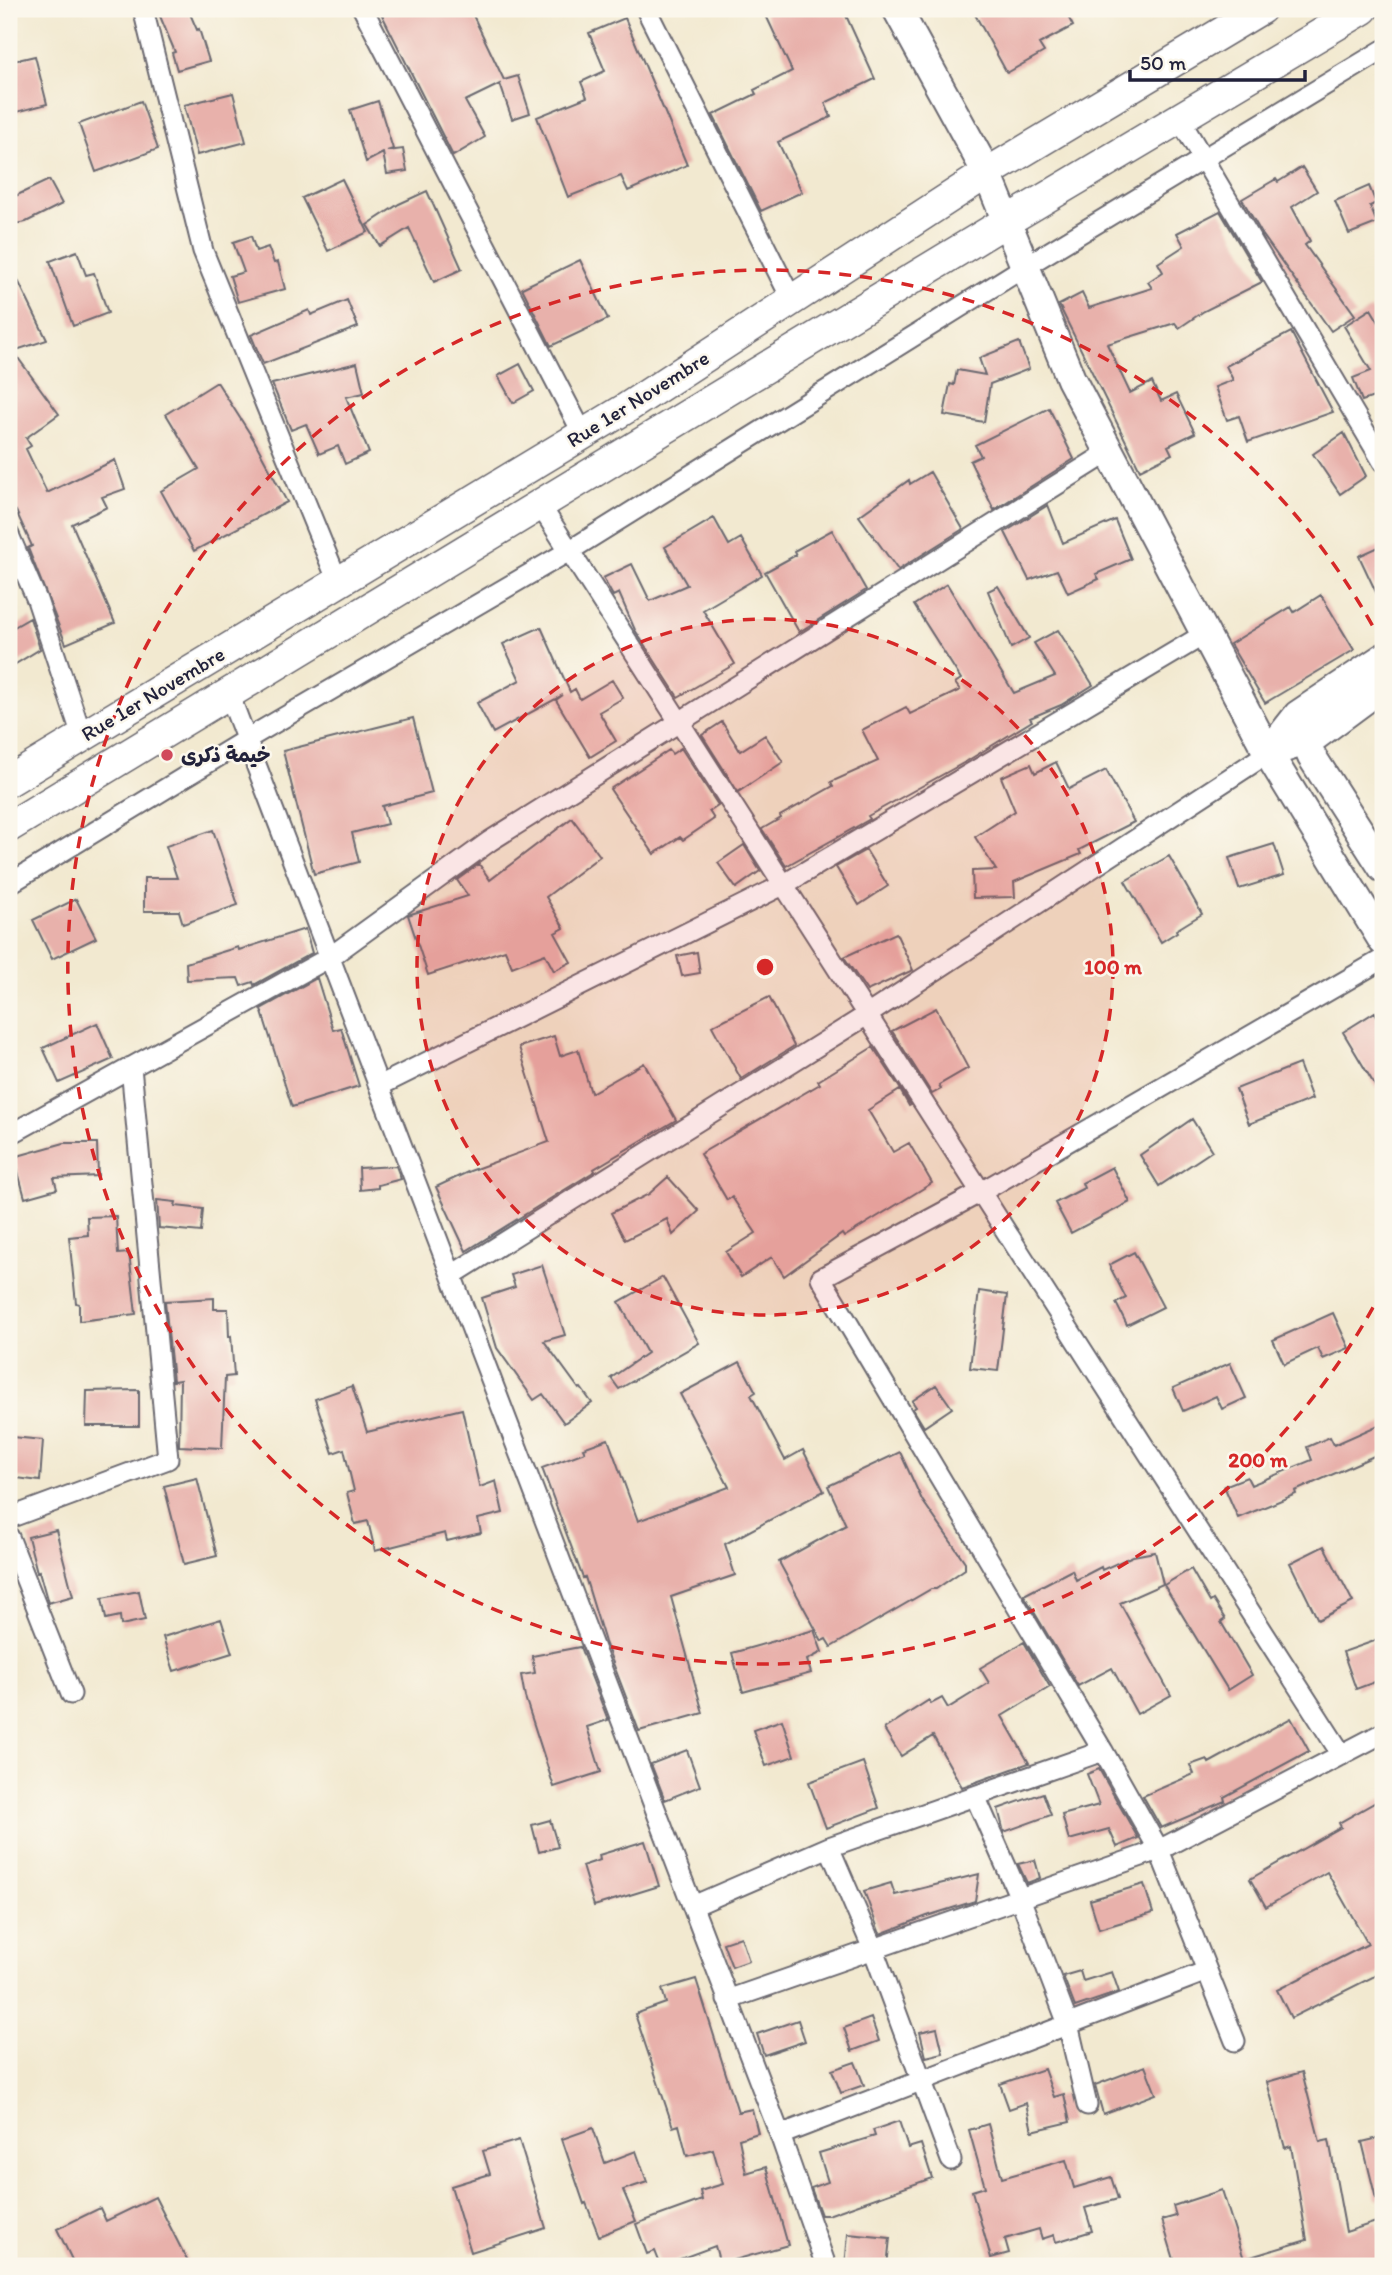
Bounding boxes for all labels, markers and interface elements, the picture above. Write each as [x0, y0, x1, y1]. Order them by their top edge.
scale bar [1130, 38, 1304, 82]
text: 50 m [1140, 50, 1187, 75]
street label: Rue 1er Novembre [562, 345, 714, 452]
street label: Rue 1er Novembre [76, 641, 229, 746]
place label: خيمة ذكرى [181, 742, 271, 768]
marker: خيمة ذكرى [159, 747, 175, 763]
text: 100 m [1084, 954, 1142, 979]
centre of rings [753, 955, 777, 979]
text: 200 m [1228, 1447, 1288, 1472]

